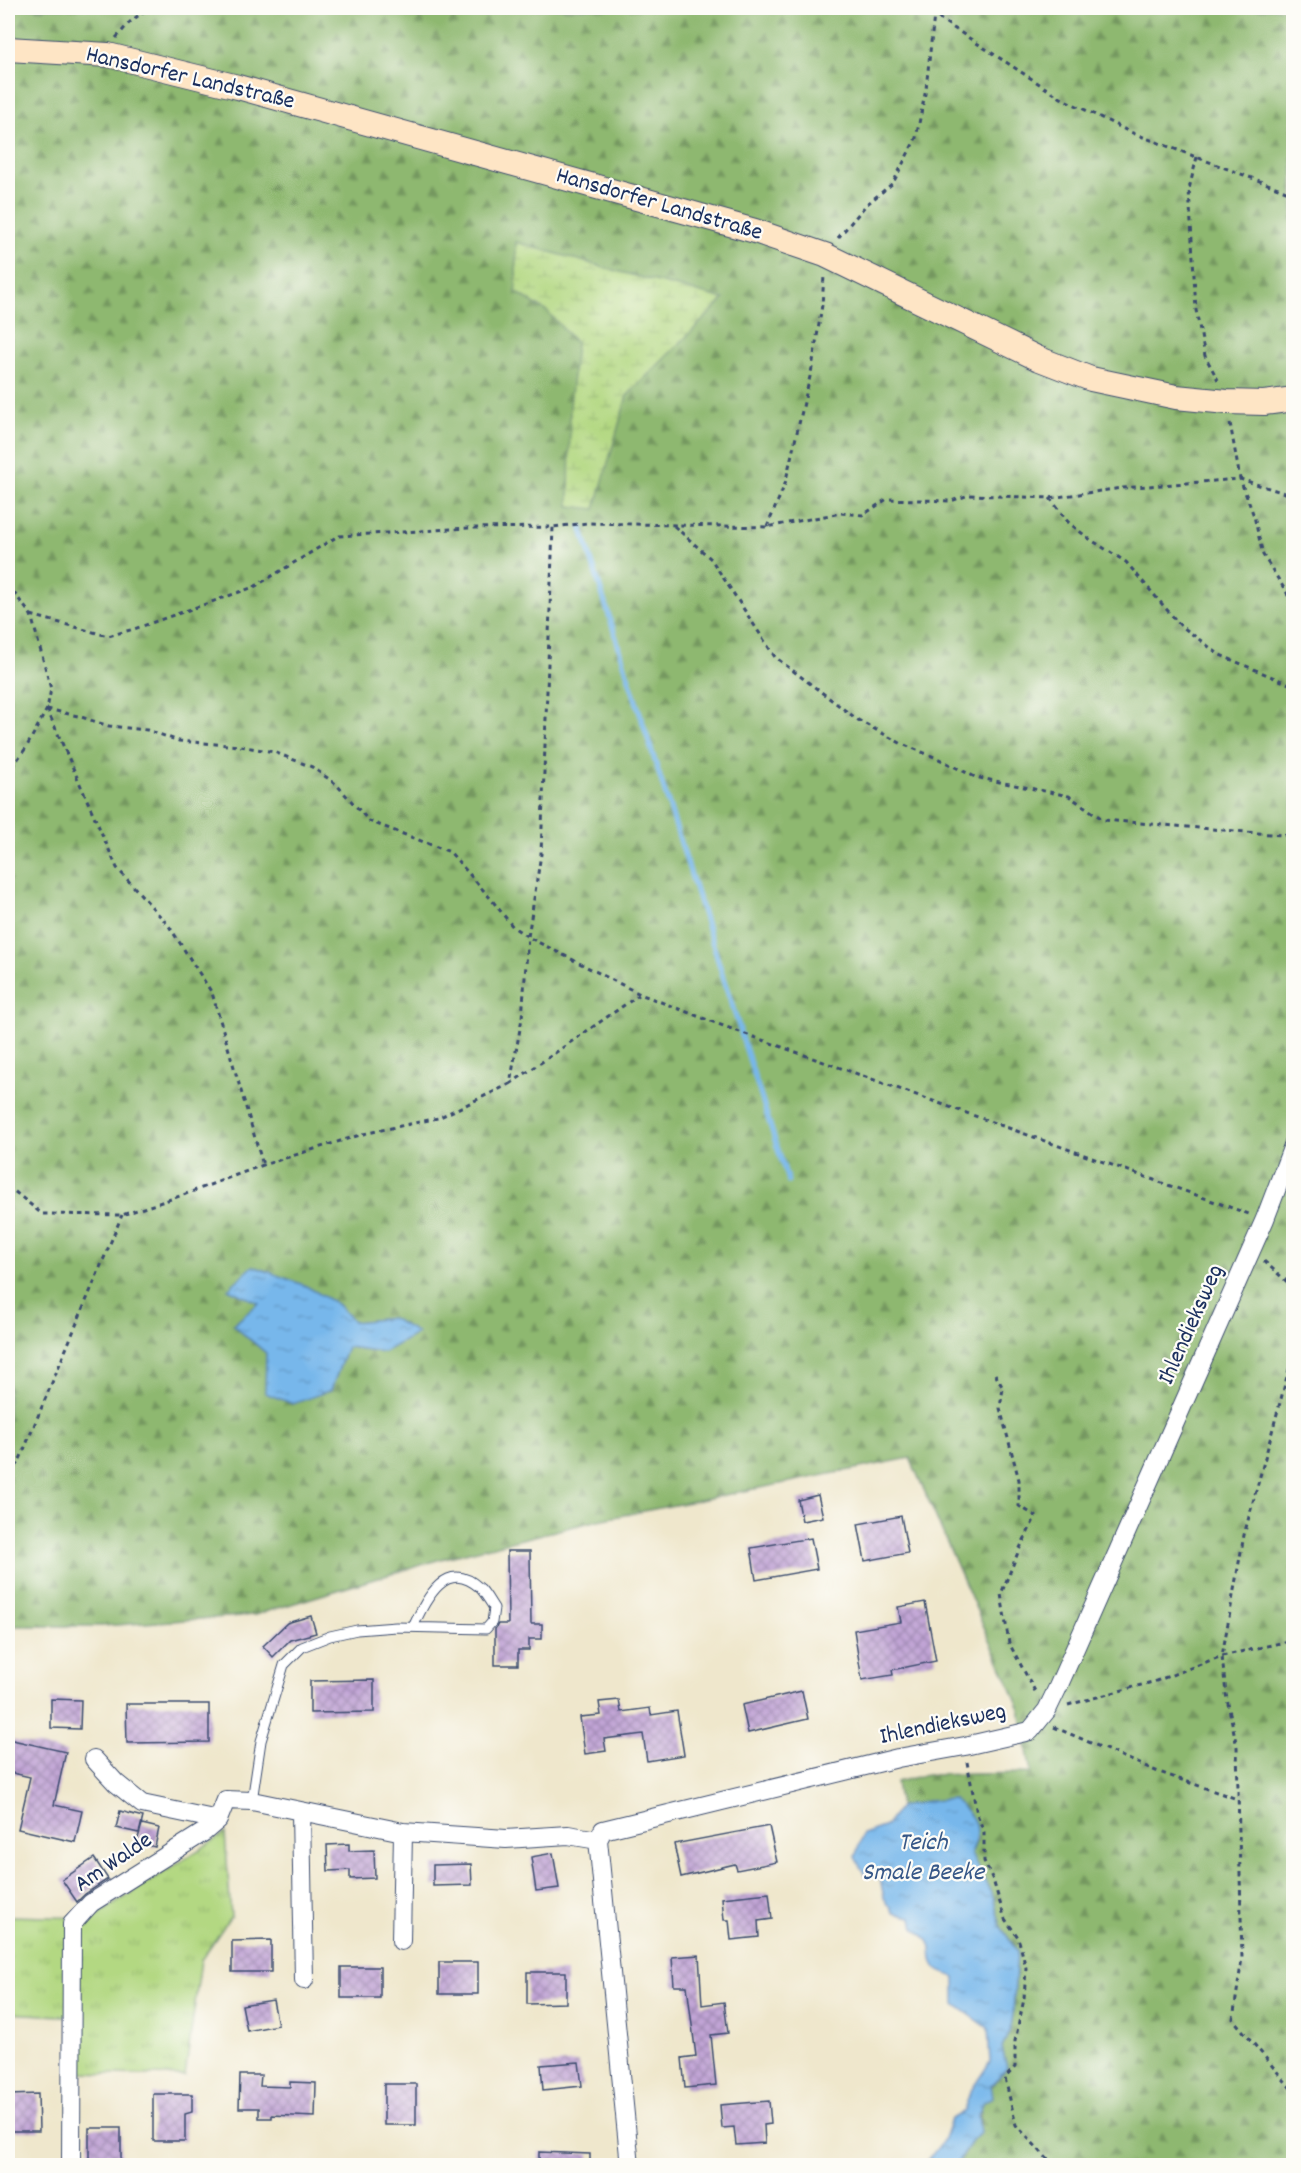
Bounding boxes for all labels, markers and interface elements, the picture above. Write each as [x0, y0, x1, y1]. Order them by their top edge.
street label: Hansdorfer Landstraße [82, 38, 298, 120]
street label: Hansdorfer Landstraße [552, 159, 766, 251]
street label: Ihlendieksweg [1150, 1259, 1234, 1391]
street label: Ihlendieksweg [877, 1695, 1009, 1755]
street label: Am Walde [68, 1824, 160, 1902]
water label: Teich Smale Beeke [862, 1825, 986, 1892]

